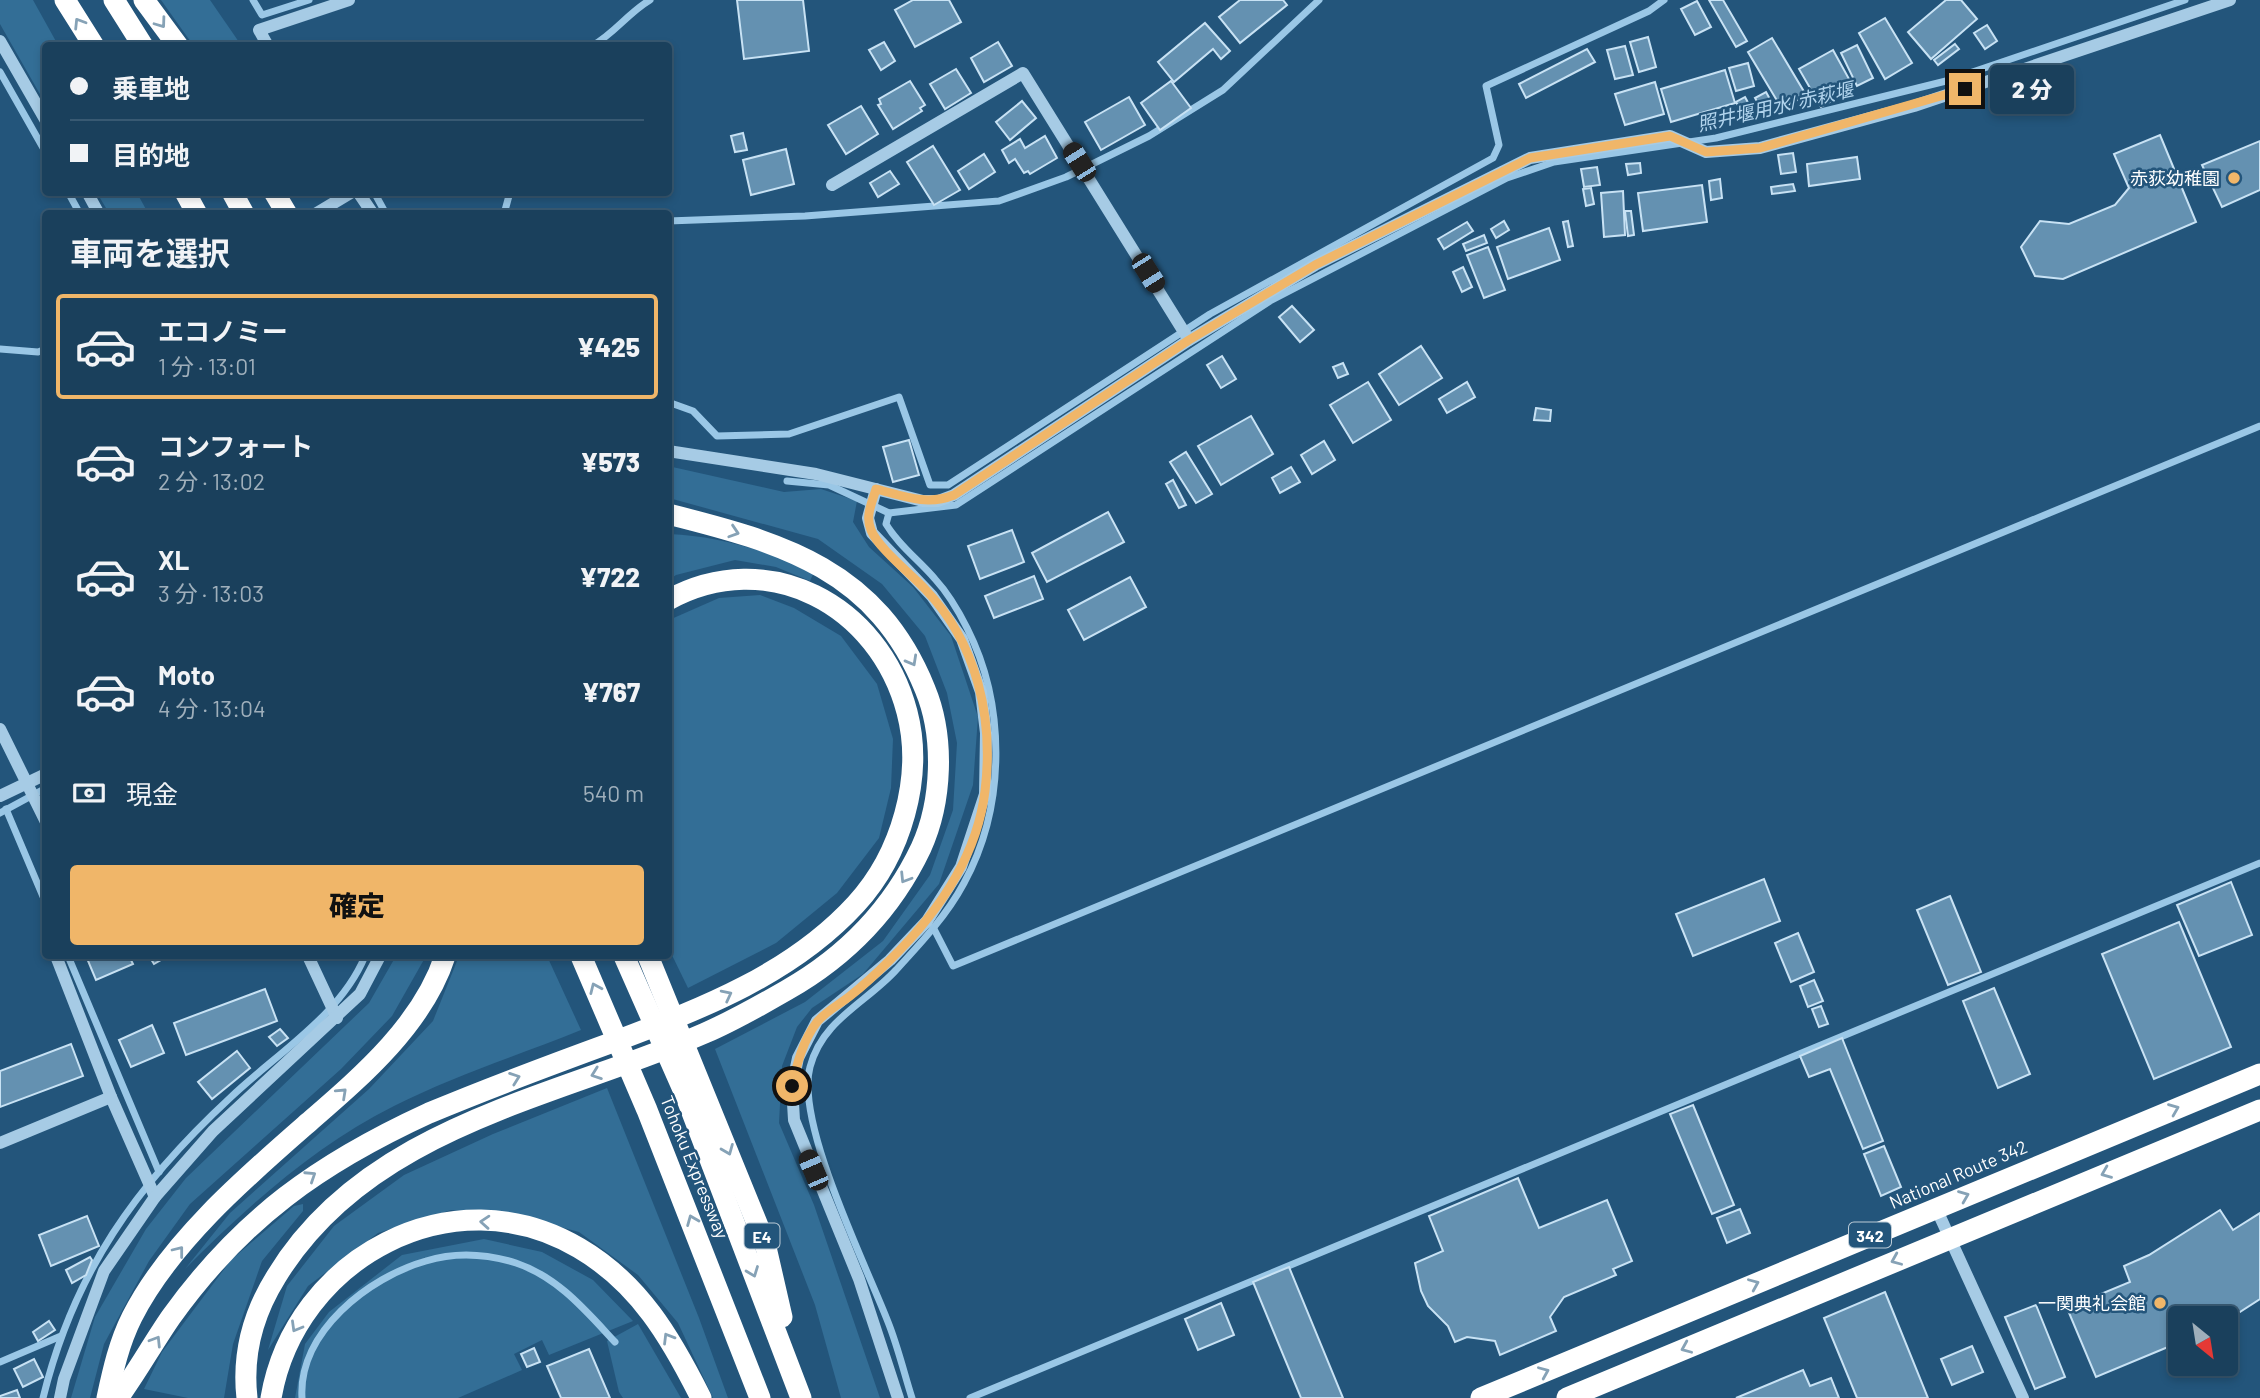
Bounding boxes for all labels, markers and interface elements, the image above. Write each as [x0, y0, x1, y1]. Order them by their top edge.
one-way arrow [153, 15, 165, 28]
one-way arrow [75, 17, 88, 30]
callout: 2 分 [1990, 64, 2074, 114]
text: 乗車地 [112, 72, 190, 103]
route end [1949, 73, 1981, 105]
text: 2 分 [2012, 75, 2052, 103]
water label: 照井堰用水/赤萩堰 [1695, 76, 1858, 135]
text: 目的地 [112, 139, 190, 170]
car [1059, 139, 1100, 185]
place label: 赤荻幼稚園 [2130, 167, 2220, 189]
marker: 赤荻幼稚園 [2226, 170, 2242, 186]
text: 車両を選択 [70, 233, 230, 271]
car [1128, 250, 1169, 296]
icon: car [74, 315, 137, 378]
text: エコノミー [158, 315, 288, 346]
text: ¥425 [577, 331, 640, 362]
text: 1 分 · 13:01 [158, 352, 256, 380]
icon: car [74, 430, 137, 493]
text: コンフォート [158, 430, 313, 461]
text: ¥573 [581, 446, 640, 477]
text: 2 分 · 13:02 [158, 467, 265, 495]
one-way arrow [728, 524, 740, 538]
text: XL [158, 544, 189, 575]
icon: car [74, 545, 137, 608]
text: ¥722 [580, 561, 640, 592]
text: 3 分 · 13:03 [158, 579, 264, 607]
one-way arrow [904, 654, 917, 667]
text: Moto [158, 659, 215, 690]
icon: car [74, 660, 137, 723]
text: ¥767 [582, 676, 640, 707]
text: 4 分 · 13:04 [158, 694, 266, 722]
icon: cash [70, 774, 108, 812]
text: 現金 [126, 778, 178, 809]
text: 540 m [583, 779, 644, 807]
button: 確定 [70, 865, 644, 945]
one-way arrow [901, 870, 914, 883]
one-way arrow [590, 983, 604, 996]
one-way arrow [720, 990, 732, 1004]
one-way arrow [590, 1066, 602, 1080]
route start [776, 1070, 808, 1102]
one-way arrow [509, 1073, 521, 1087]
one-way arrow [334, 1088, 347, 1101]
street label: Tohoku Expressway [656, 1092, 734, 1242]
one-way arrow [2167, 1103, 2179, 1117]
street label: National Route 342 [1886, 1135, 2030, 1213]
one-way arrow [719, 1143, 733, 1155]
car [796, 1147, 831, 1193]
one-way arrow [2101, 1165, 2113, 1179]
one-way arrow [303, 1172, 316, 1185]
one-way arrow [1957, 1190, 1969, 1204]
one-way arrow [479, 1215, 490, 1230]
one-way arrow [686, 1215, 700, 1227]
road number: 342 [1849, 1222, 1891, 1247]
road number: E4 [744, 1224, 780, 1248]
one-way arrow [171, 1246, 183, 1259]
one-way arrow [1891, 1252, 1903, 1266]
one-way arrow [745, 1265, 759, 1277]
one-way arrow [1747, 1278, 1759, 1292]
place label: 一関典礼会館 [2038, 1292, 2146, 1314]
marker: 一関典礼会館 [2152, 1295, 2168, 1311]
north arrow [2168, 1306, 2238, 1376]
map controls [2168, 1306, 2238, 1376]
one-way arrow [292, 1319, 305, 1332]
one-way arrow [664, 1332, 677, 1345]
one-way arrow [148, 1336, 161, 1349]
one-way arrow [1681, 1340, 1693, 1354]
one-way arrow [1537, 1366, 1549, 1380]

